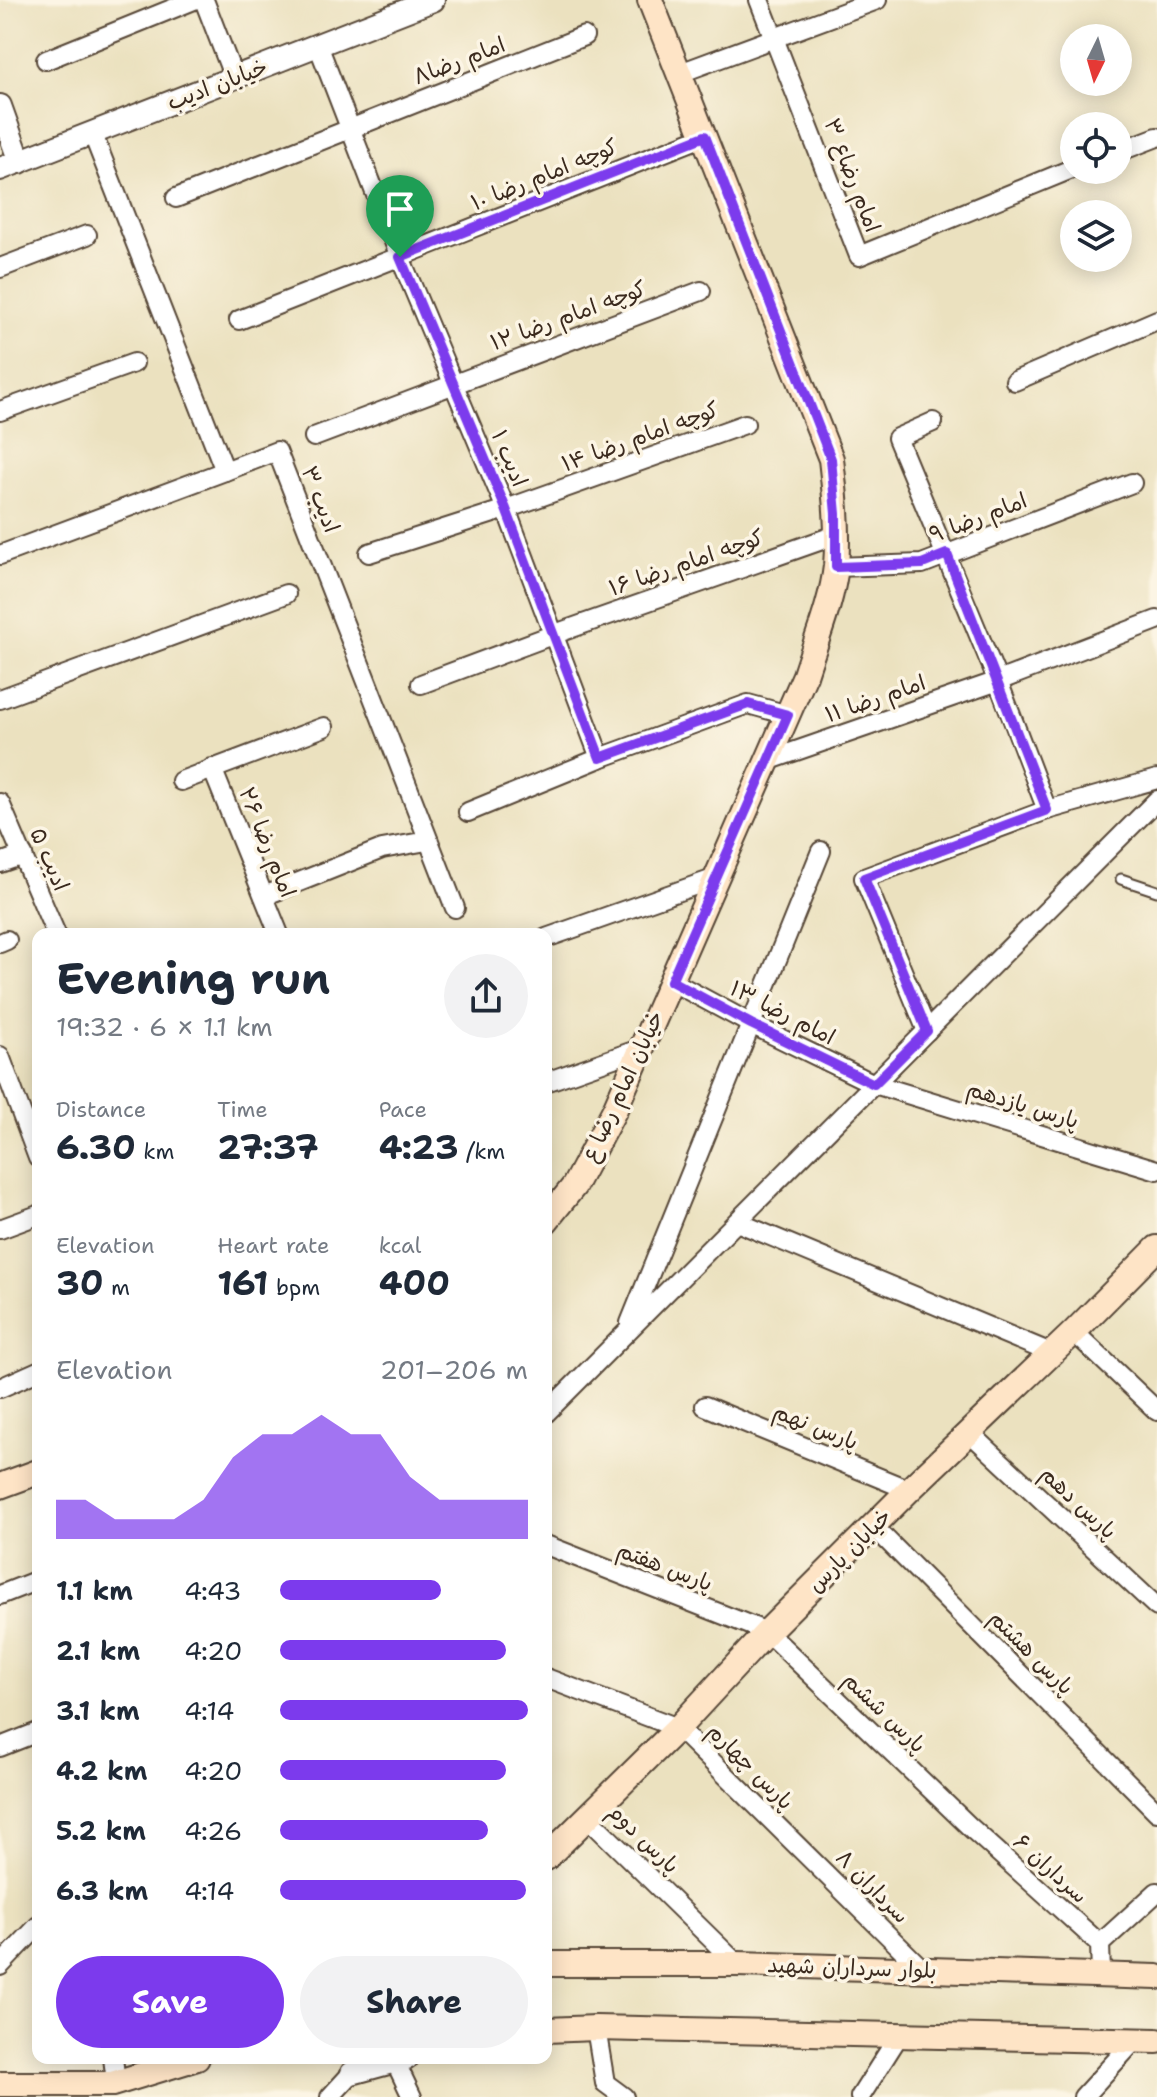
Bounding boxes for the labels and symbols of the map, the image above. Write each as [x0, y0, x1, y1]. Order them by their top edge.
north arrow [1060, 24, 1132, 96]
street label: امام رضا۸ [409, 30, 510, 93]
street label: خیابان ادیب [163, 52, 271, 117]
street label: امام رضا‌ع ۳ [816, 114, 888, 237]
street label: کوچه امام رضا ۱۰ [466, 132, 623, 219]
pin [366, 175, 434, 257]
street label: کوچه امام رضا ۱۲ [486, 274, 651, 359]
street label: کوچه امام رضا ۱۴ [558, 395, 724, 480]
street label: ادیب ۱ [485, 425, 534, 491]
street label: ادیب ۳ [295, 462, 346, 536]
street label: امام رضا ۹ [925, 486, 1032, 551]
street label: کوچه امام رضا ۱۶ [605, 522, 768, 604]
street label: امام رضا ۱۱ [821, 668, 930, 731]
street label: امام رضا ۲۶ [230, 783, 303, 902]
street label: ادیب ۵ [23, 823, 76, 895]
street label: امام رضا ۱۳ [724, 974, 840, 1053]
street label: خیابان امام رضا ع [575, 1006, 672, 1167]
street label: پارس‌‌ یازدهم [963, 1074, 1082, 1137]
street label: پارس‌‌ نهم [768, 1396, 862, 1458]
street label: پارس‌‌ دهم [1033, 1460, 1123, 1547]
street label: خیابان پارس [801, 1502, 898, 1599]
street label: پارس‌‌ هفتم [612, 1535, 717, 1600]
street label: پارس‌‌ هشتم [982, 1604, 1080, 1702]
street label: پارس‌‌ ششم [835, 1665, 932, 1761]
street label: پارس‌‌ چهارم [700, 1717, 800, 1817]
street label: پارس‌‌ دوم [600, 1797, 686, 1882]
street label: سرداران ۶ [1007, 1827, 1094, 1910]
street label: سرداران ۸ [830, 1843, 916, 1929]
street label: بلوار سرداران شهید [767, 1950, 937, 1985]

